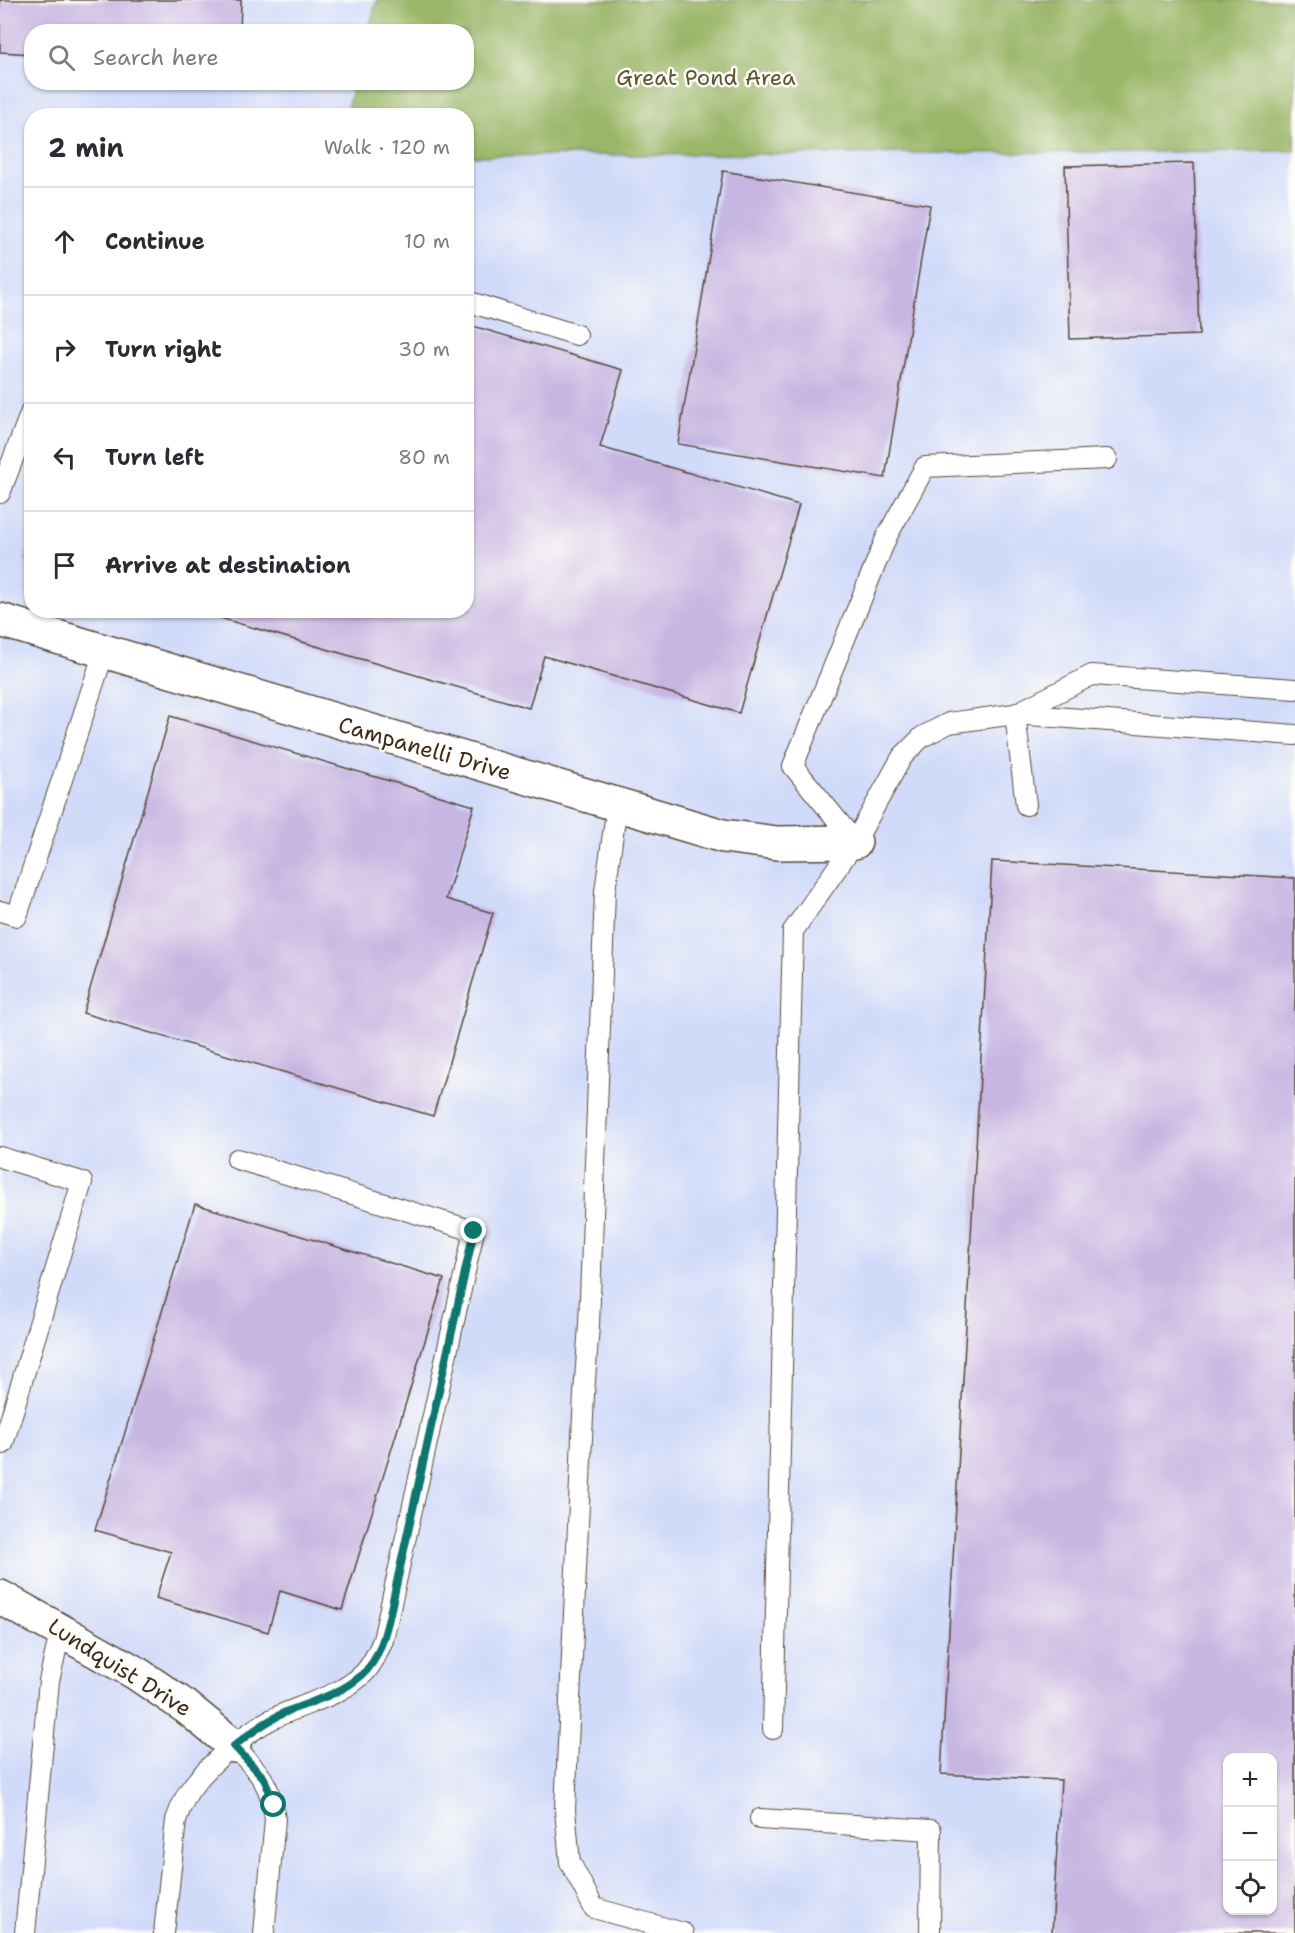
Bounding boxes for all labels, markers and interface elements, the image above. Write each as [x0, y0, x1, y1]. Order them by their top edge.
search box [24, 24, 474, 90]
icon: search [45, 41, 78, 74]
text: Search here [93, 43, 219, 72]
park label: Great Pond Area [616, 63, 796, 92]
text: 2 min [48, 130, 124, 165]
text: Walk · 120 m [324, 134, 450, 160]
icon: ahead [48, 225, 81, 258]
text: Continue [105, 227, 205, 256]
text: 10 m [404, 228, 450, 254]
icon: right [48, 333, 81, 366]
text: Turn right [105, 335, 222, 364]
text: 30 m [398, 336, 450, 362]
icon: left [48, 441, 81, 474]
text: Turn left [105, 443, 204, 472]
text: 80 m [398, 444, 450, 470]
icon: arrive [48, 549, 81, 582]
text: Arrive at destination [105, 551, 351, 580]
street label: Campanelli Drive [335, 710, 515, 787]
route end [460, 1217, 486, 1243]
street label: Lundquist Drive [43, 1612, 197, 1723]
map controls [1223, 1753, 1277, 1915]
button: + [1223, 1753, 1277, 1807]
route start [260, 1791, 286, 1817]
button: − [1223, 1807, 1277, 1861]
button: locate [1223, 1861, 1277, 1915]

